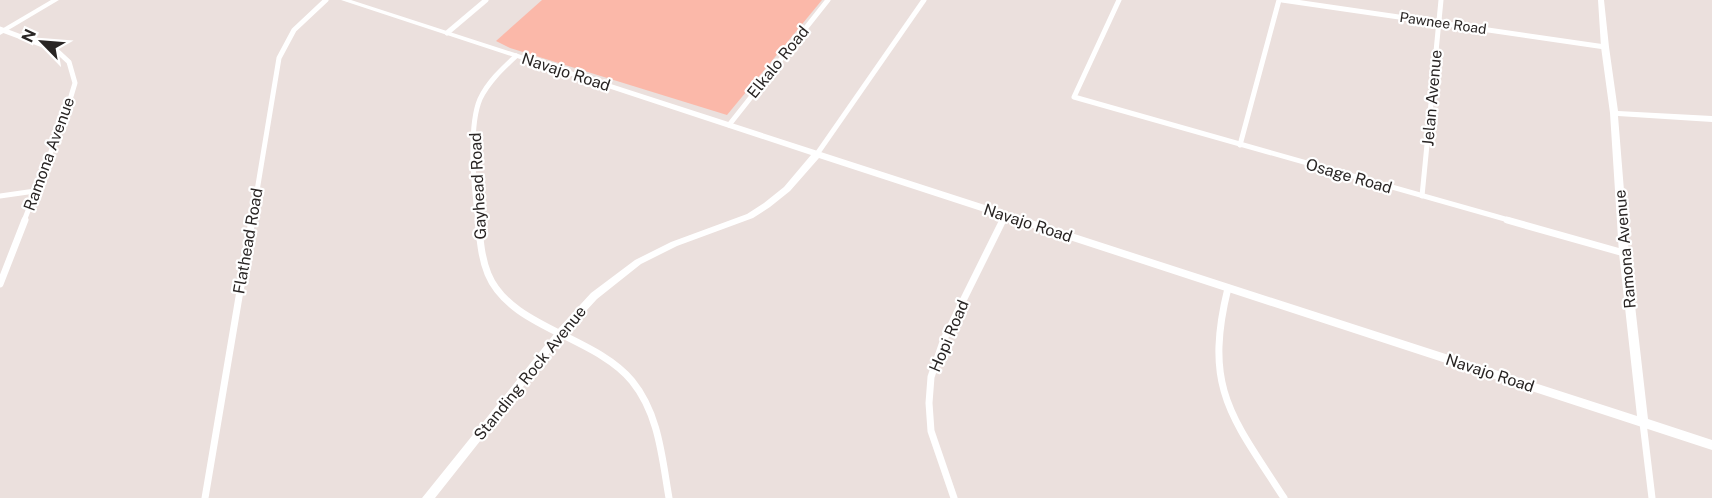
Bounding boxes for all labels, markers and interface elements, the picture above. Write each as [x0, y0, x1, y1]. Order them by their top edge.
street label: Pawnee Road [1399, 9, 1487, 37]
north arrow [12, 12, 72, 72]
street label: Elkalo Road [743, 22, 813, 102]
text: N [18, 26, 40, 46]
street label: Navajo Road [519, 49, 613, 95]
street label: Jelan Avenue [1418, 49, 1446, 147]
street label: Ramona Avenue [20, 95, 78, 213]
street label: Gayhead Road [466, 132, 490, 240]
street label: Osage Road [1304, 155, 1394, 197]
street label: Flathead Road [229, 186, 267, 296]
street label: Ramona Avenue [1610, 189, 1640, 309]
street label: Navajo Road [981, 200, 1075, 246]
street label: Hopi Road [925, 297, 973, 375]
street label: Standing Rock Avenue [470, 302, 590, 444]
street label: Navajo Road [1443, 350, 1537, 396]

